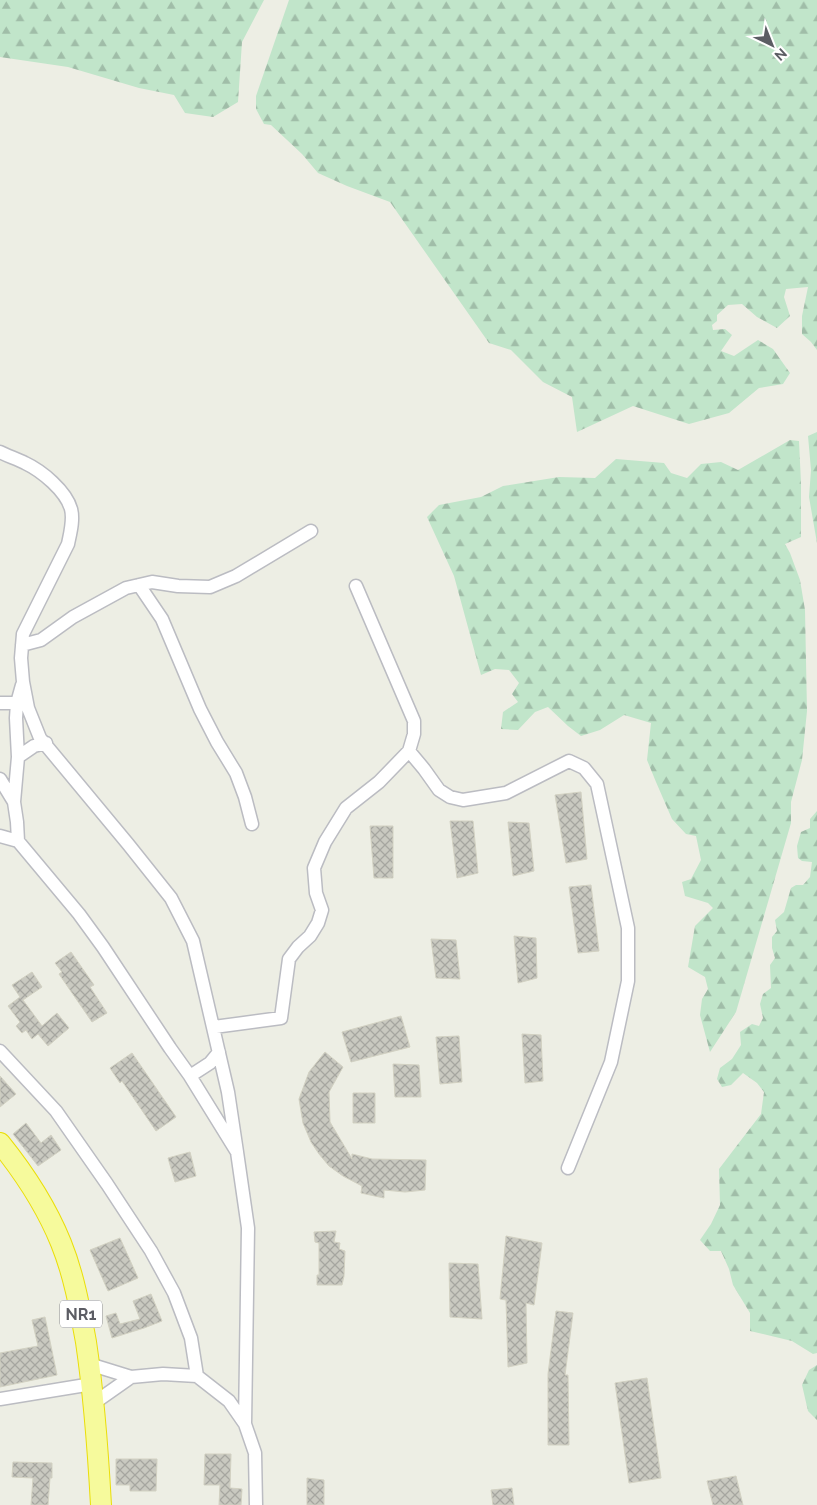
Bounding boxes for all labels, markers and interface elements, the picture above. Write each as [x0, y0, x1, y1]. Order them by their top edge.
north arrow [747, 20, 797, 70]
text: N [772, 45, 790, 64]
road number: NR1 [60, 1300, 102, 1328]

